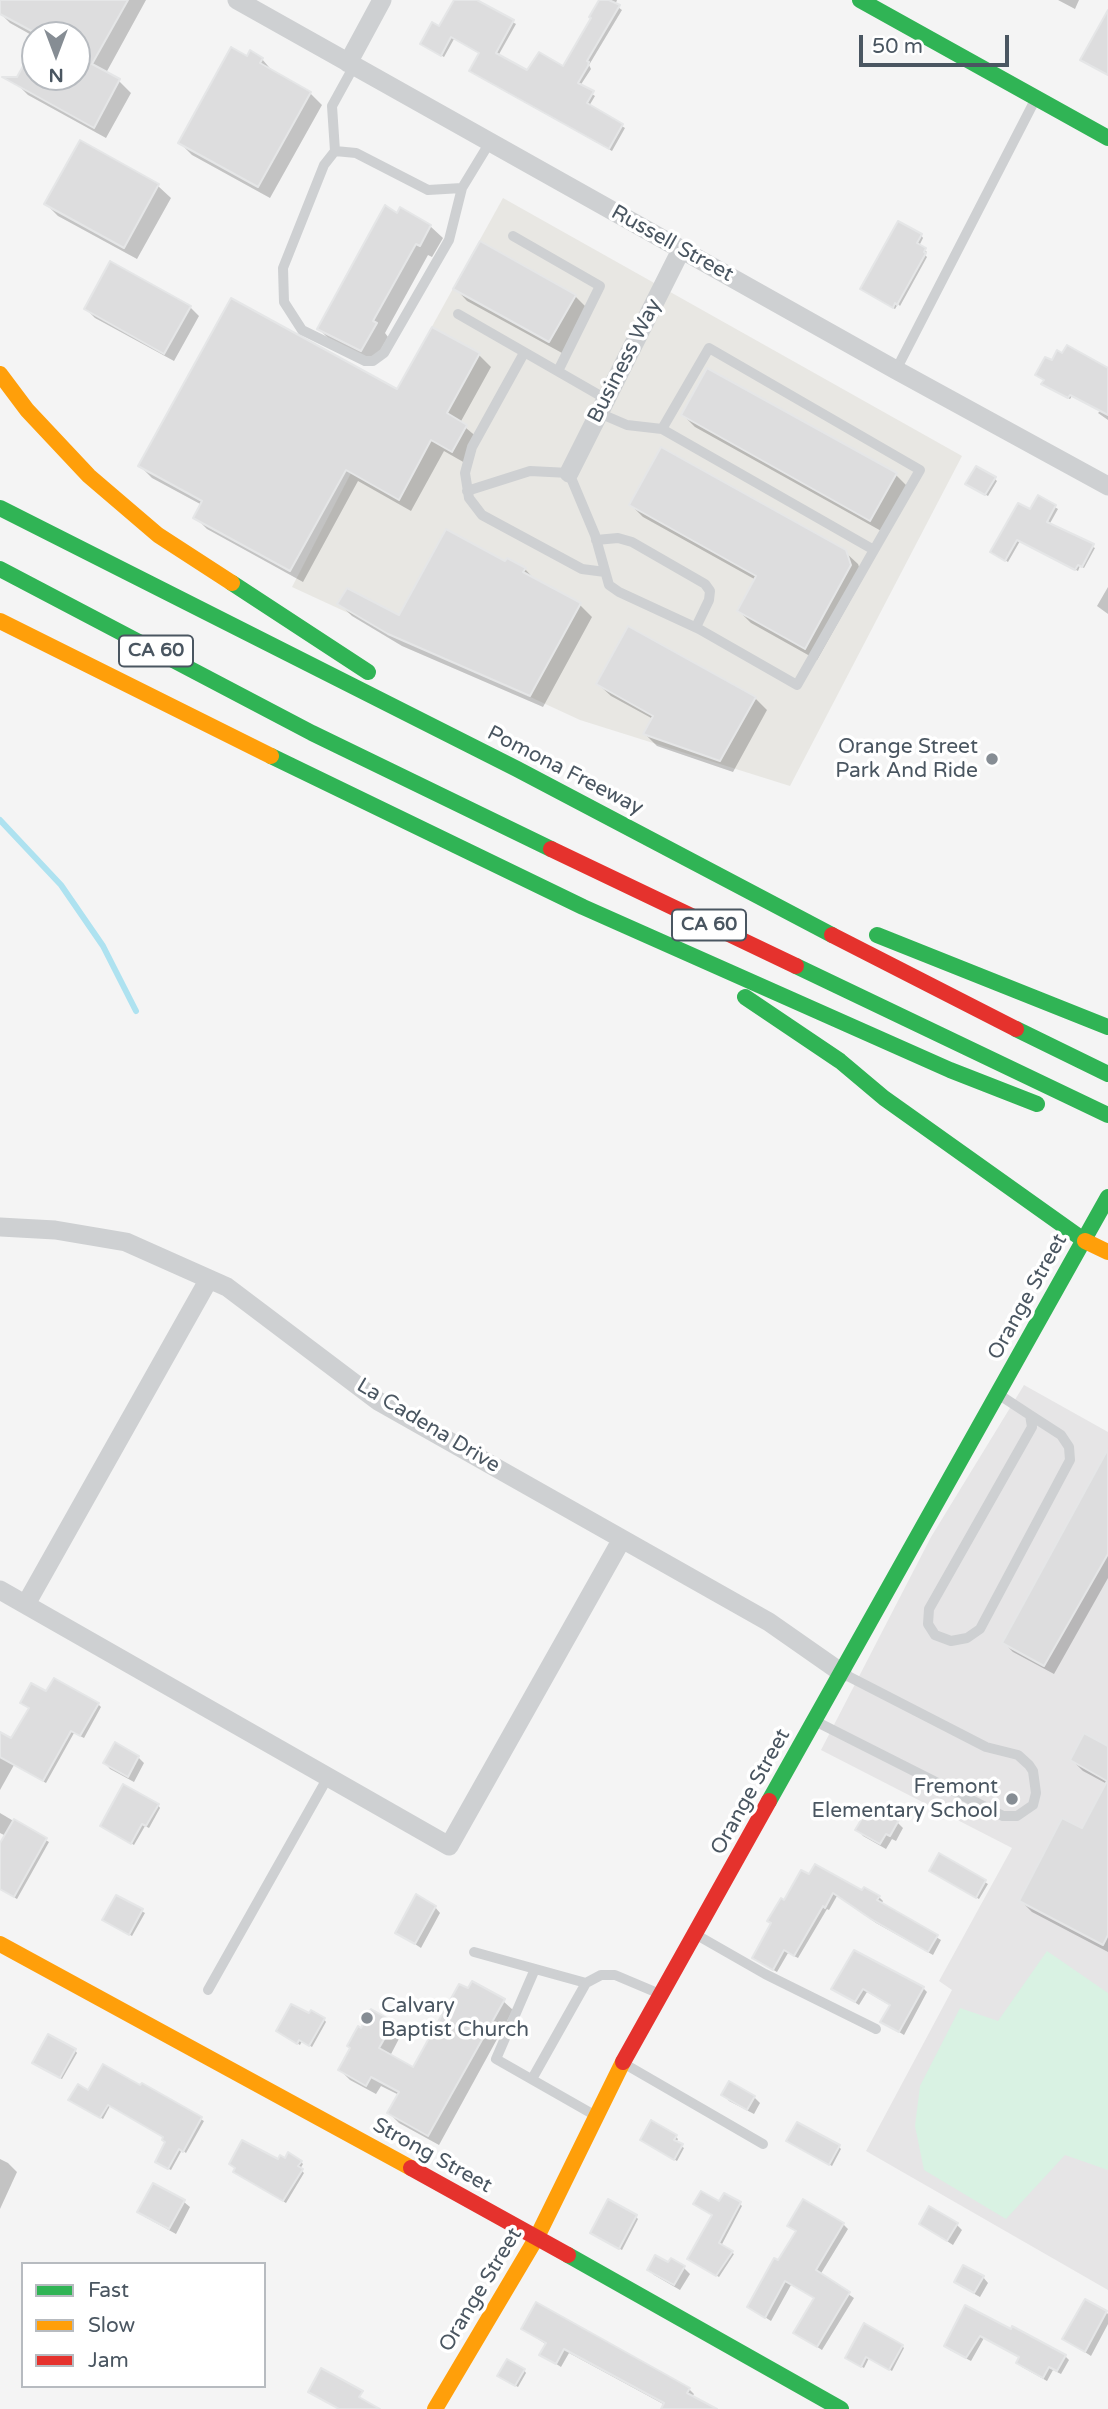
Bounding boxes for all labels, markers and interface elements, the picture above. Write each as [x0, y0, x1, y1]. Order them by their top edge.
north arrow [21, 21, 91, 91]
scale bar [863, 21, 1014, 65]
text: 50 m [872, 34, 923, 59]
text: N [48, 64, 64, 86]
street label: Russell Street [607, 200, 737, 288]
street label: Business Way [583, 295, 667, 427]
road number: CA 60 [119, 636, 193, 666]
street label: Pomona Freeway [483, 721, 647, 821]
place label: Orange Street Park And Ride [835, 734, 978, 784]
marker: Orange Street Park And Ride [984, 751, 1000, 767]
road number: CA 60 [672, 909, 746, 940]
street label: Orange Street [983, 1230, 1073, 1364]
street label: La Cadena Drive [352, 1373, 504, 1479]
street label: Orange Street [706, 1725, 796, 1859]
place label: Fremont Elementary School [811, 1774, 998, 1824]
marker: Fremont Elementary School [1004, 1791, 1020, 1807]
place label: Calvary Baptist Church [381, 1993, 529, 2043]
marker: Calvary Baptist Church [359, 2010, 375, 2026]
street label: Strong Street [368, 2113, 496, 2199]
street label: Orange Street [434, 2223, 528, 2357]
legend [21, 2262, 266, 2388]
text: Fast [88, 2278, 129, 2303]
text: Slow [88, 2313, 135, 2338]
text: Jam [88, 2348, 129, 2373]

